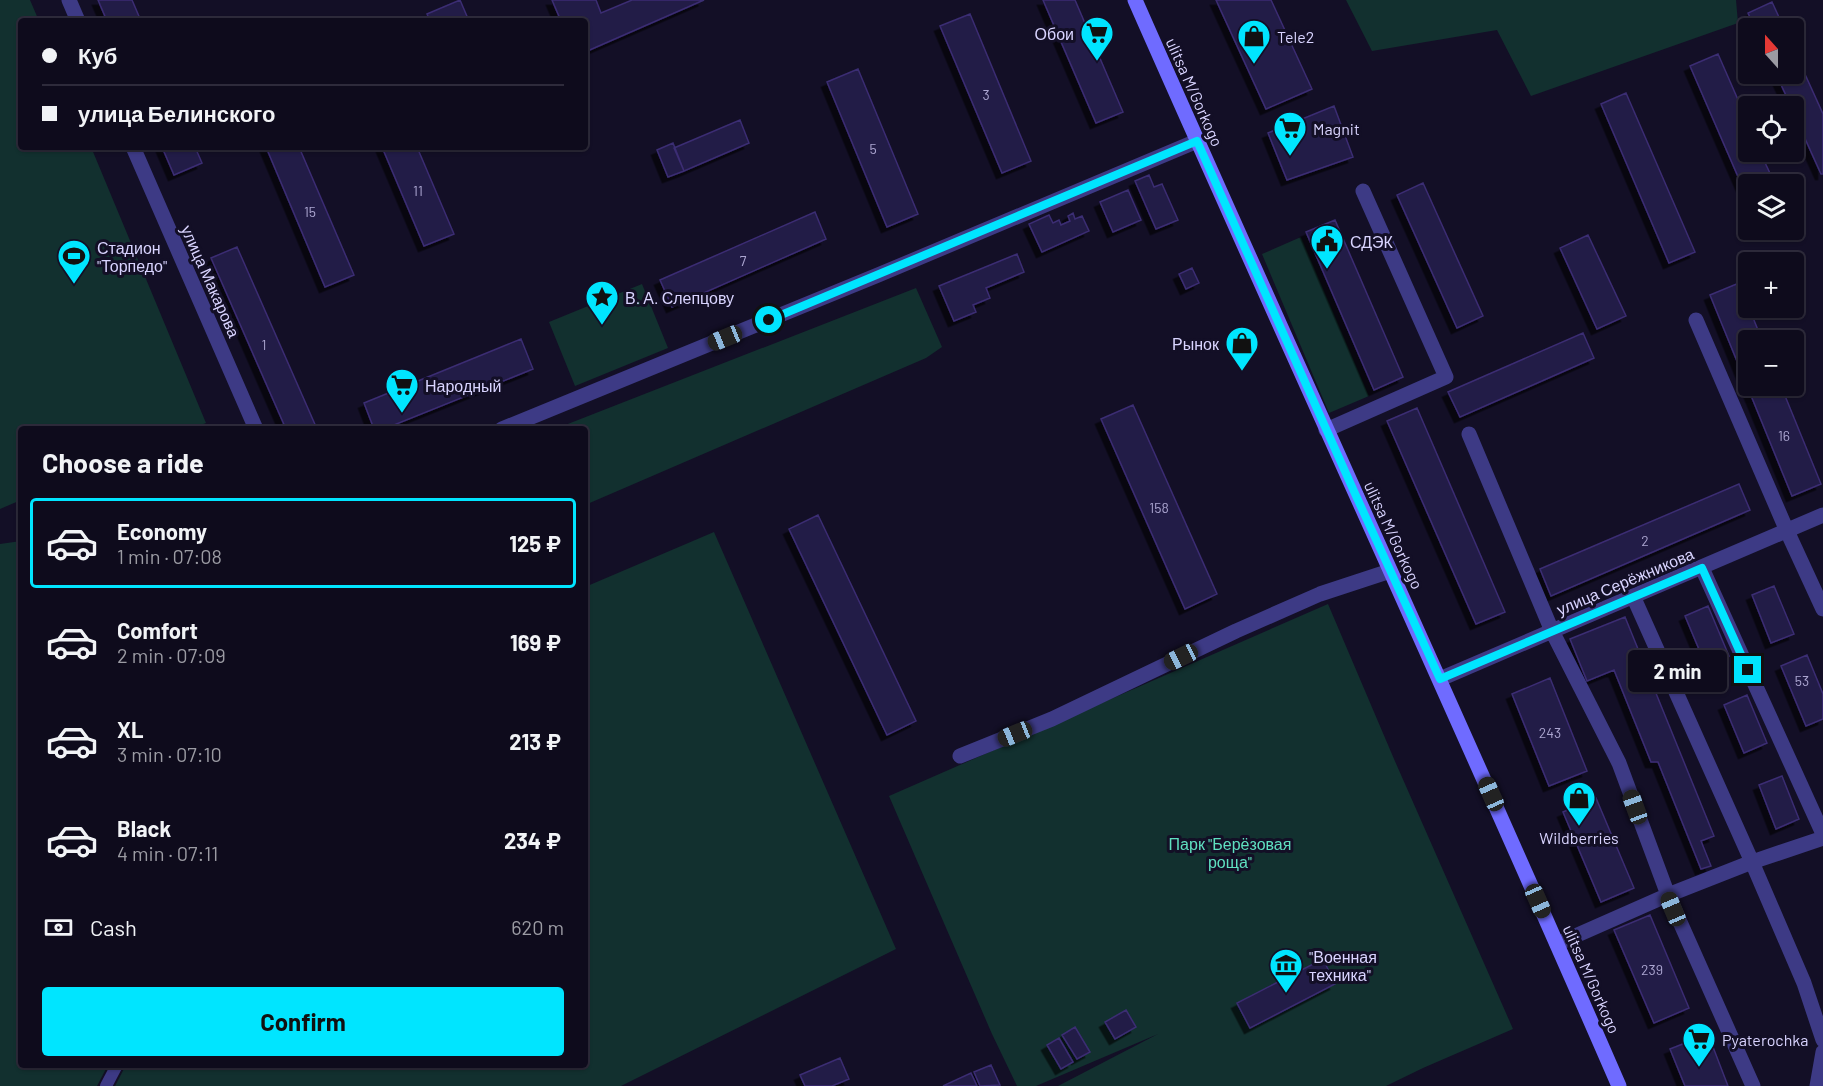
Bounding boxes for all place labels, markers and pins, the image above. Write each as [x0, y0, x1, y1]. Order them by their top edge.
supermarket icon: Обои [1079, 15, 1115, 62]
shop icon: Tele2 [1236, 18, 1272, 65]
place label: Обои [1035, 24, 1074, 43]
place label: Tele2 [1277, 27, 1314, 46]
supermarket icon: Magnit [1272, 110, 1308, 157]
place label: Magnit [1313, 119, 1360, 138]
public building icon: СДЭК [1309, 223, 1345, 270]
place label: СДЭК [1350, 232, 1394, 251]
sports icon: Стадион "Торпедо" [56, 238, 92, 285]
place label: Стадион "Торпедо" [97, 238, 167, 275]
place icon: В. А. Слепцову [584, 279, 620, 326]
place label: В. А. Слепцову [625, 288, 734, 307]
shop icon: Рынок [1224, 325, 1260, 372]
place label: Рынок [1172, 334, 1220, 353]
supermarket icon: Народный [384, 367, 420, 414]
place label: Народный [425, 376, 502, 395]
shop icon: Wildberries [1561, 780, 1597, 827]
place label: Wildberries [1539, 828, 1619, 847]
museum icon: "Военная техника" [1268, 947, 1304, 994]
place label: "Военная техника" [1309, 947, 1377, 984]
supermarket icon: Pyaterochka [1681, 1021, 1717, 1068]
place label: Pyaterochka [1722, 1030, 1808, 1049]

